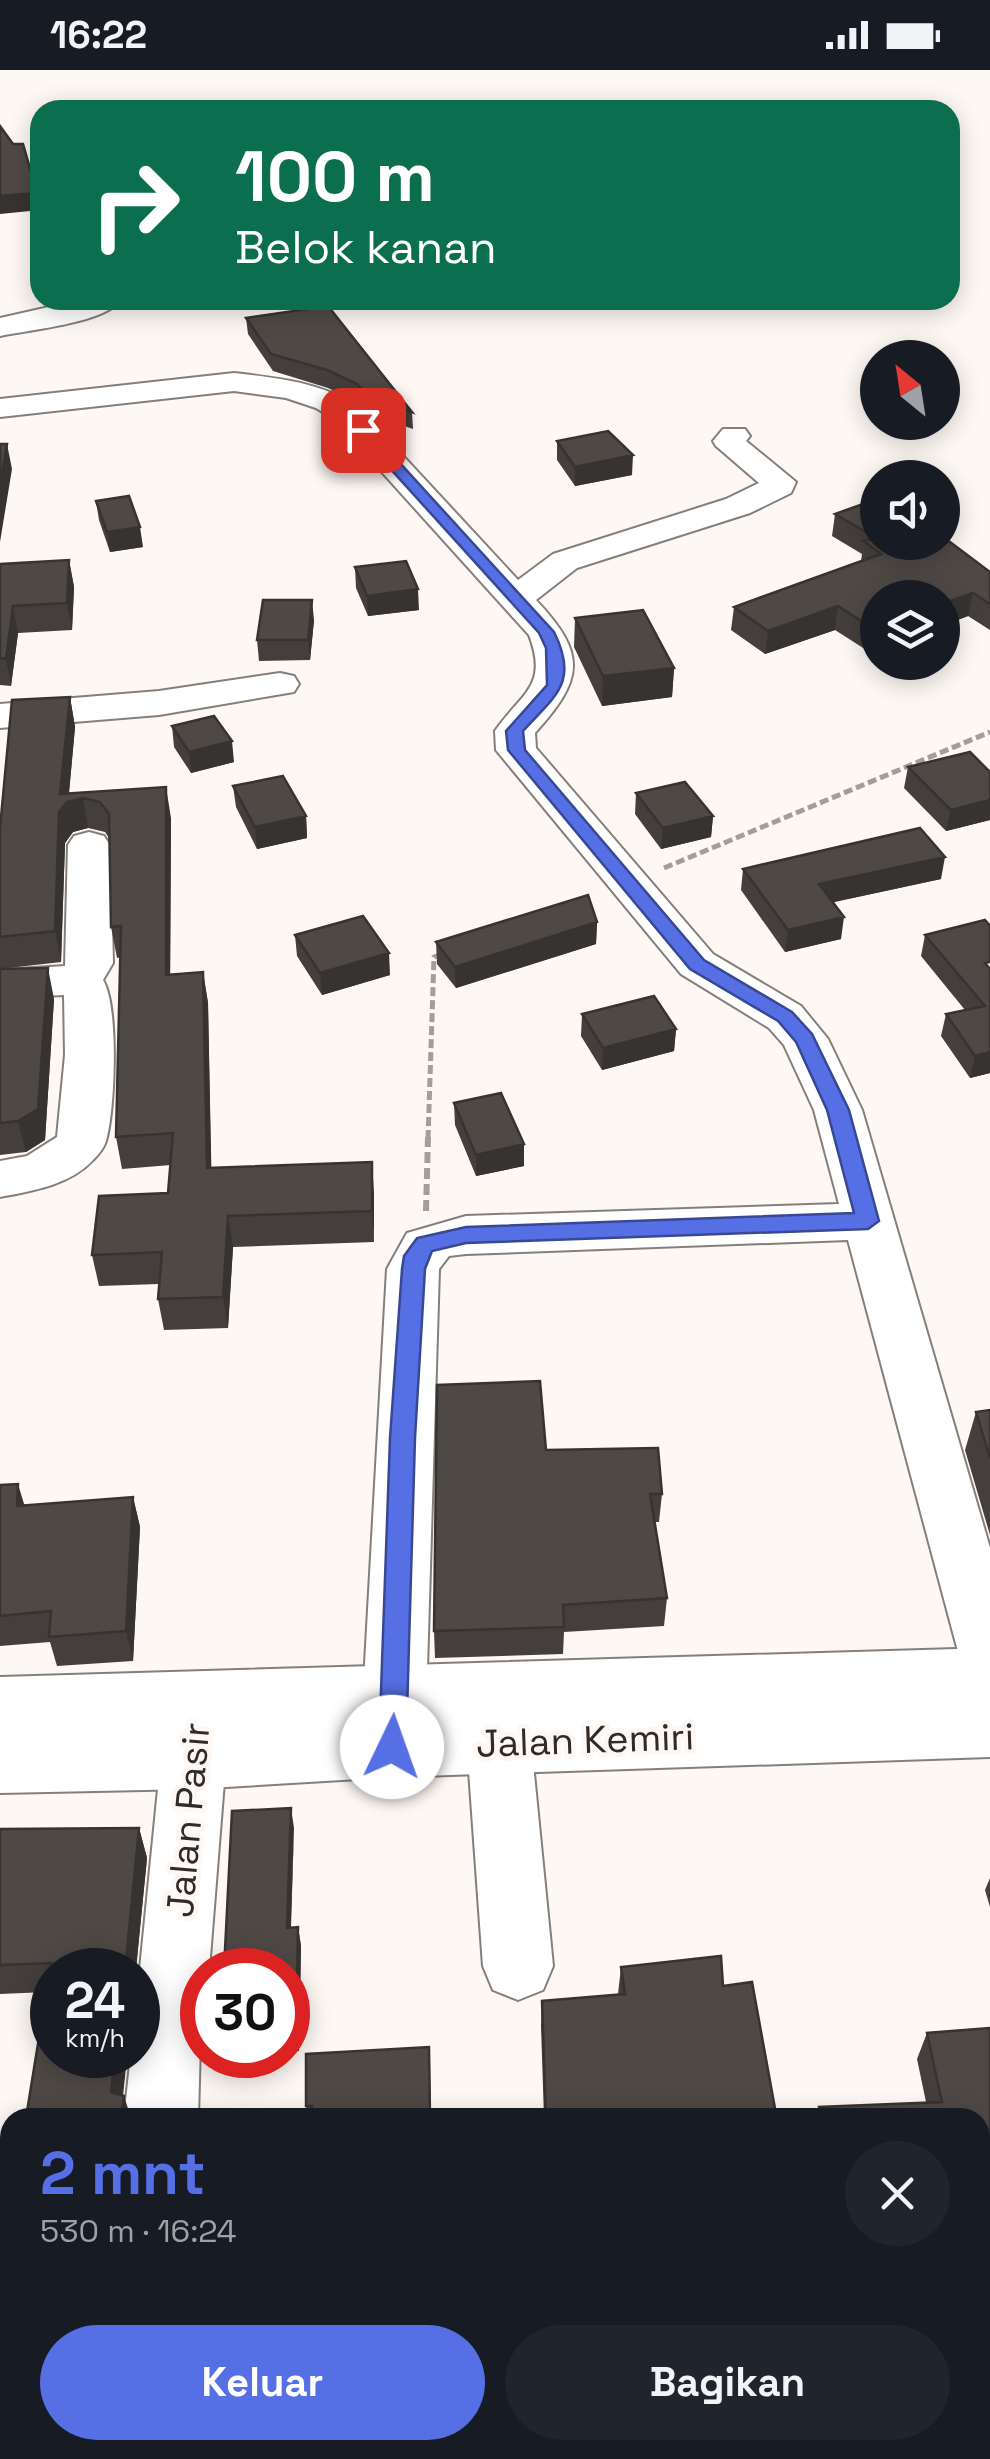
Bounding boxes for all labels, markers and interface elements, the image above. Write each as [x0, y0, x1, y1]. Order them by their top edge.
text: 16:22 [50, 11, 147, 59]
text: 100 m [235, 132, 435, 221]
icon: right [70, 140, 200, 270]
text: Belok kanan [235, 219, 497, 276]
north arrow [860, 340, 960, 440]
map controls [860, 340, 960, 680]
pin [321, 388, 406, 473]
icon: arrive [336, 403, 391, 458]
button: sound [860, 460, 960, 560]
button: layers [860, 580, 960, 680]
position arrow [340, 1695, 444, 1799]
street label: Jalan Kemiri [475, 1712, 695, 1768]
street label: Jalan Pasir [156, 1721, 220, 1919]
speed limit sign: 30 [180, 1948, 310, 2078]
text: 24 [65, 1969, 125, 2033]
text: km/h [65, 2022, 125, 2054]
text: 2 mnt [40, 2135, 206, 2212]
button: close [845, 2141, 950, 2246]
text: 530 m · 16:24 [40, 2211, 237, 2251]
button: Keluar [40, 2325, 485, 2440]
button: Bagikan [505, 2325, 950, 2440]

